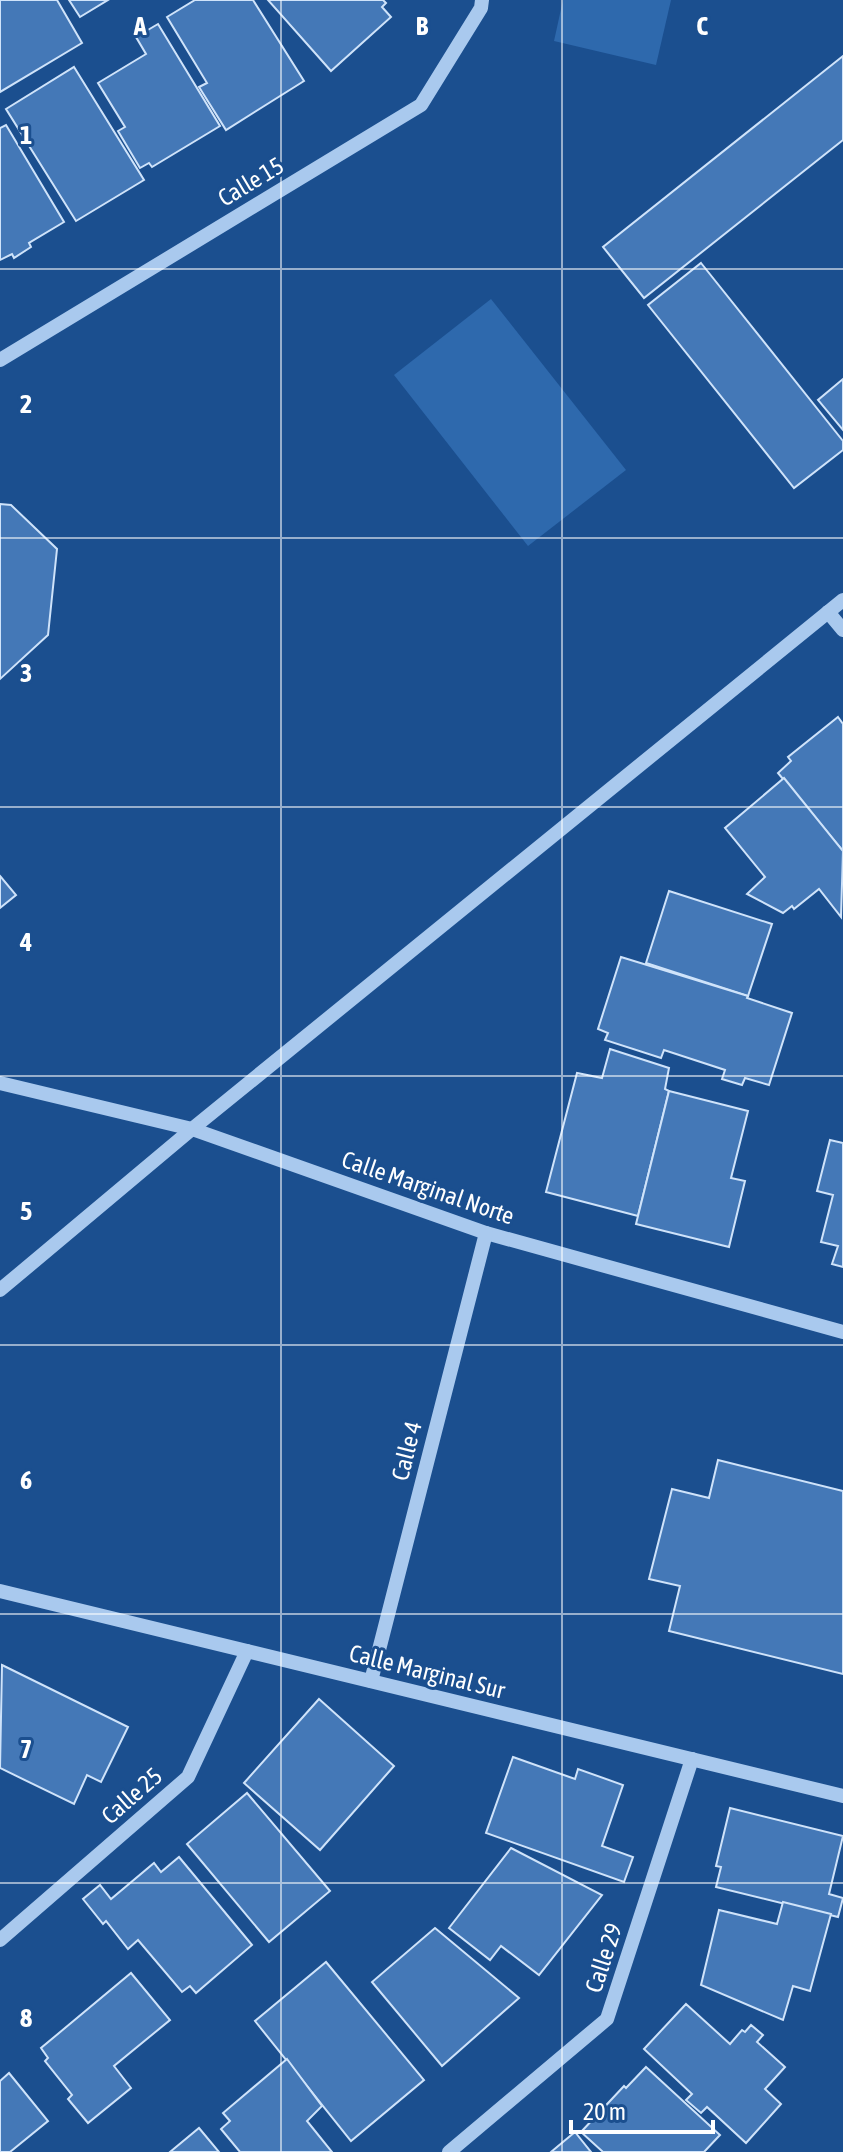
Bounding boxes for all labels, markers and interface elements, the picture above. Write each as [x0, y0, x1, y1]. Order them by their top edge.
text: A [133, 11, 147, 41]
text: B [416, 11, 429, 41]
text: C [696, 11, 708, 41]
text: 1 [20, 120, 32, 150]
street label: Calle 15 [213, 152, 288, 211]
text: 2 [20, 389, 32, 419]
text: 3 [20, 658, 32, 688]
text: 4 [19, 927, 32, 957]
street label: Calle Marginal Norte [338, 1145, 518, 1230]
text: 5 [20, 1196, 32, 1226]
street label: Calle 4 [386, 1419, 427, 1483]
text: 6 [20, 1465, 32, 1495]
street label: Calle Marginal Sur [347, 1639, 509, 1704]
text: 7 [20, 1734, 32, 1764]
street label: Calle 25 [96, 1762, 167, 1829]
street label: Calle 29 [580, 1920, 627, 1996]
text: 8 [20, 2003, 32, 2033]
scale bar [571, 2084, 713, 2134]
text: 20 m [583, 2098, 626, 2125]

